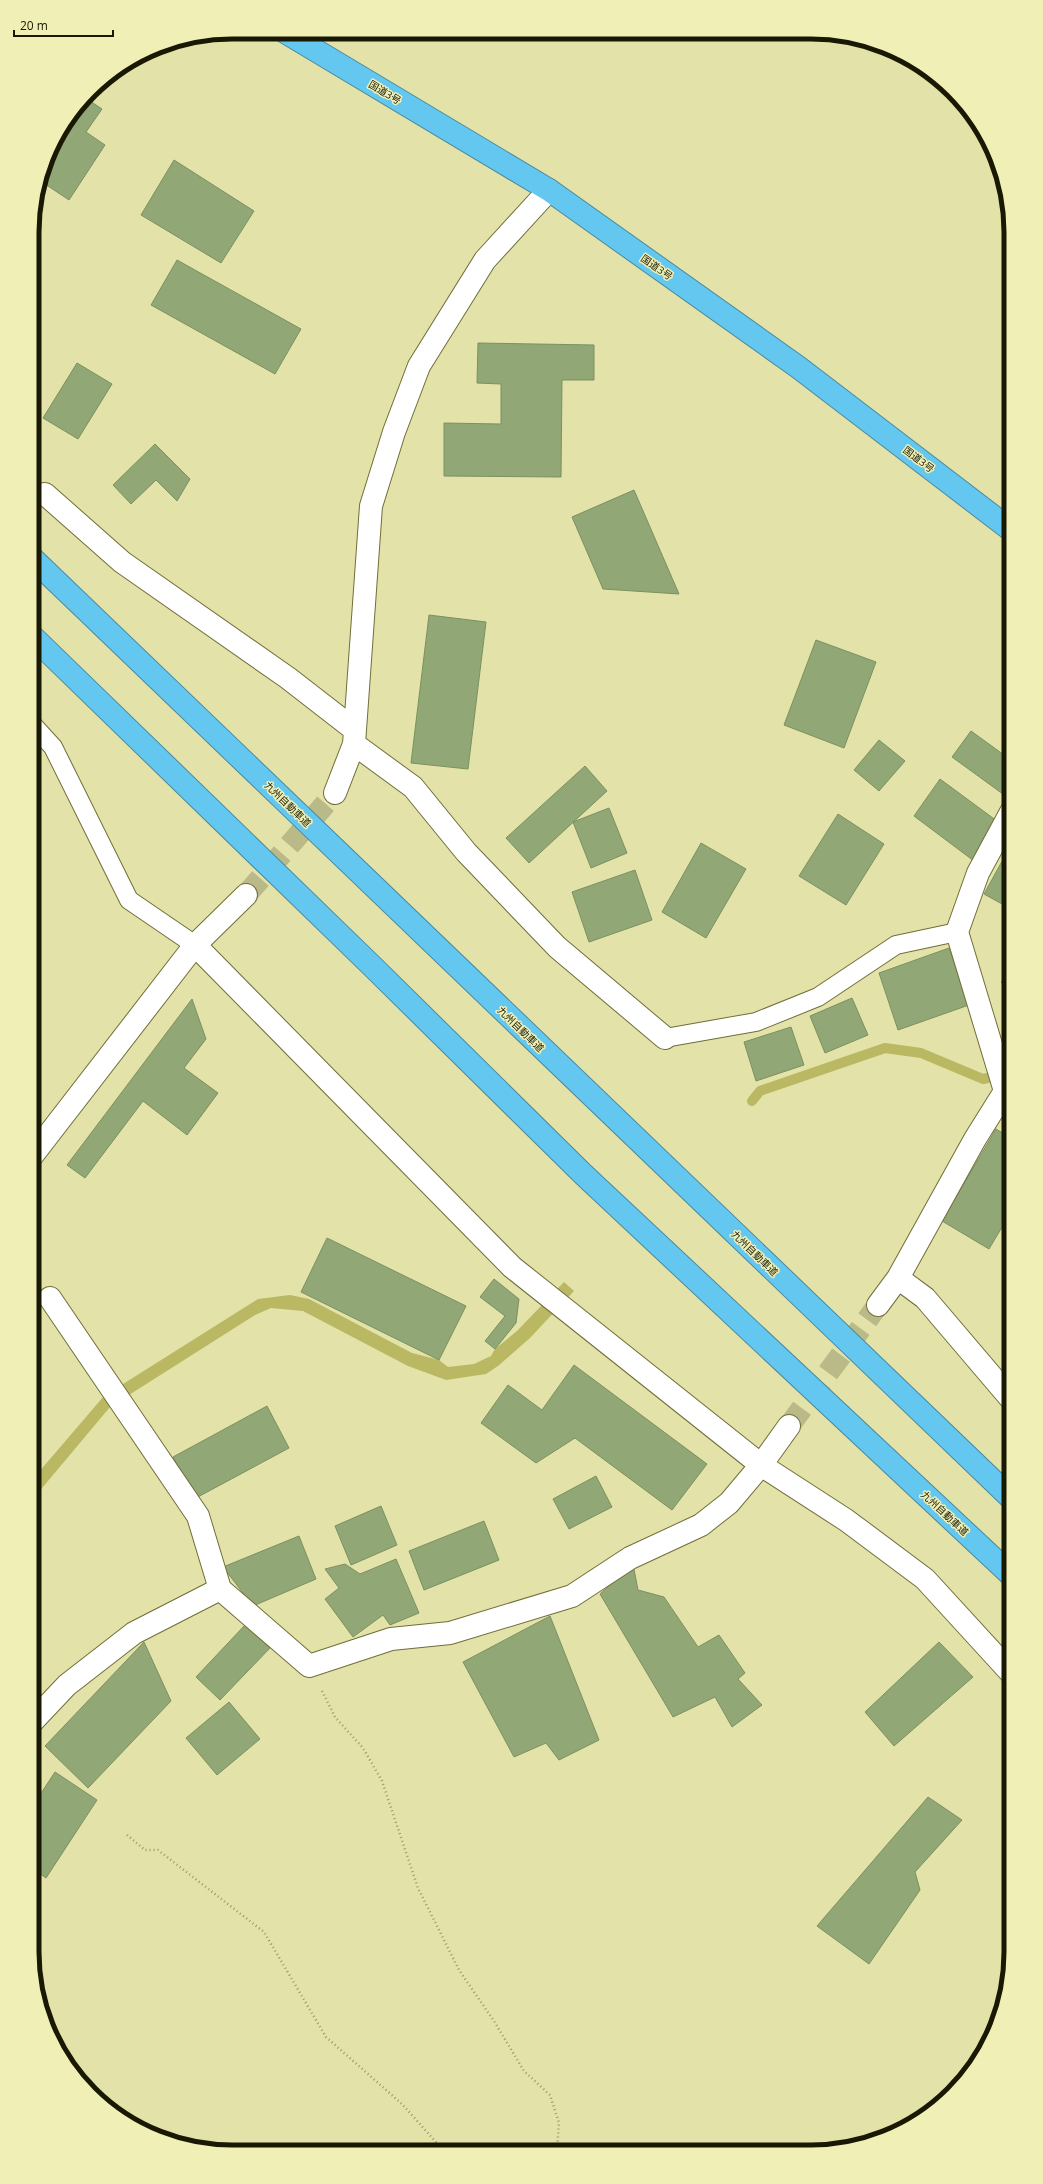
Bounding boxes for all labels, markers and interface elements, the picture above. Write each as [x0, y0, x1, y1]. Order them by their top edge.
scale bar [14, 12, 113, 38]
text: 20 m [20, 17, 48, 34]
street label: 国道3号 [366, 77, 404, 107]
street label: 国道3号 [638, 251, 676, 283]
street label: 国道3号 [901, 443, 937, 475]
street label: 九州自動車道 [262, 778, 314, 830]
street label: 九州自動車道 [495, 1003, 547, 1055]
street label: 九州自動車道 [729, 1227, 781, 1279]
street label: 九州自動車道 [918, 1487, 972, 1539]

